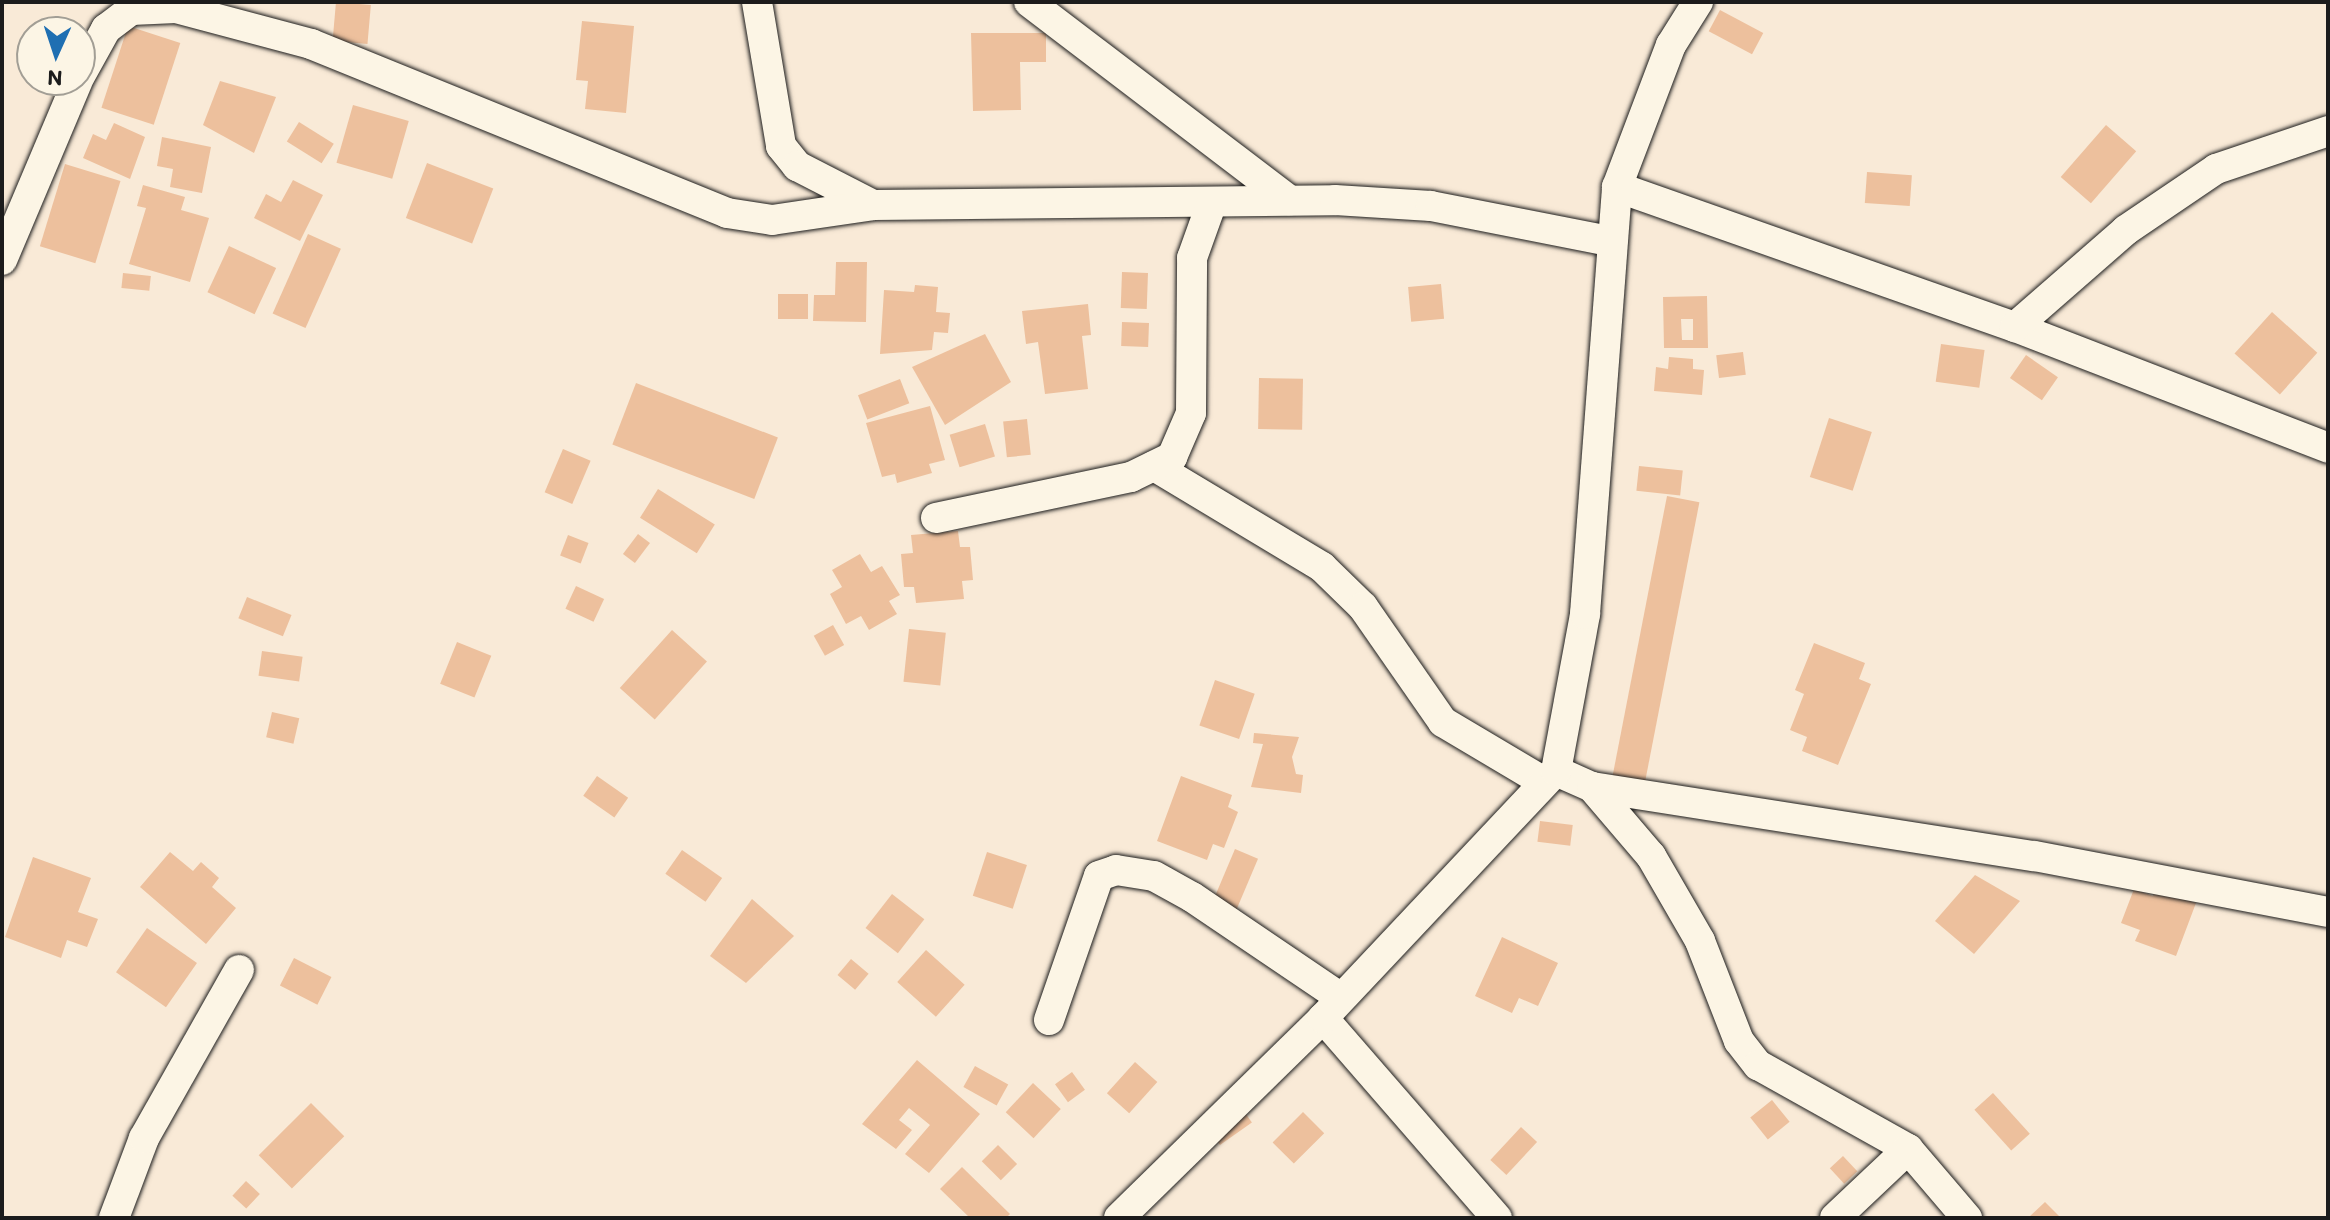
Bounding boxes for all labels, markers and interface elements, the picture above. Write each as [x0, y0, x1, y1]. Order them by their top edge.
north arrow [16, 16, 96, 96]
text: N [47, 65, 63, 92]

